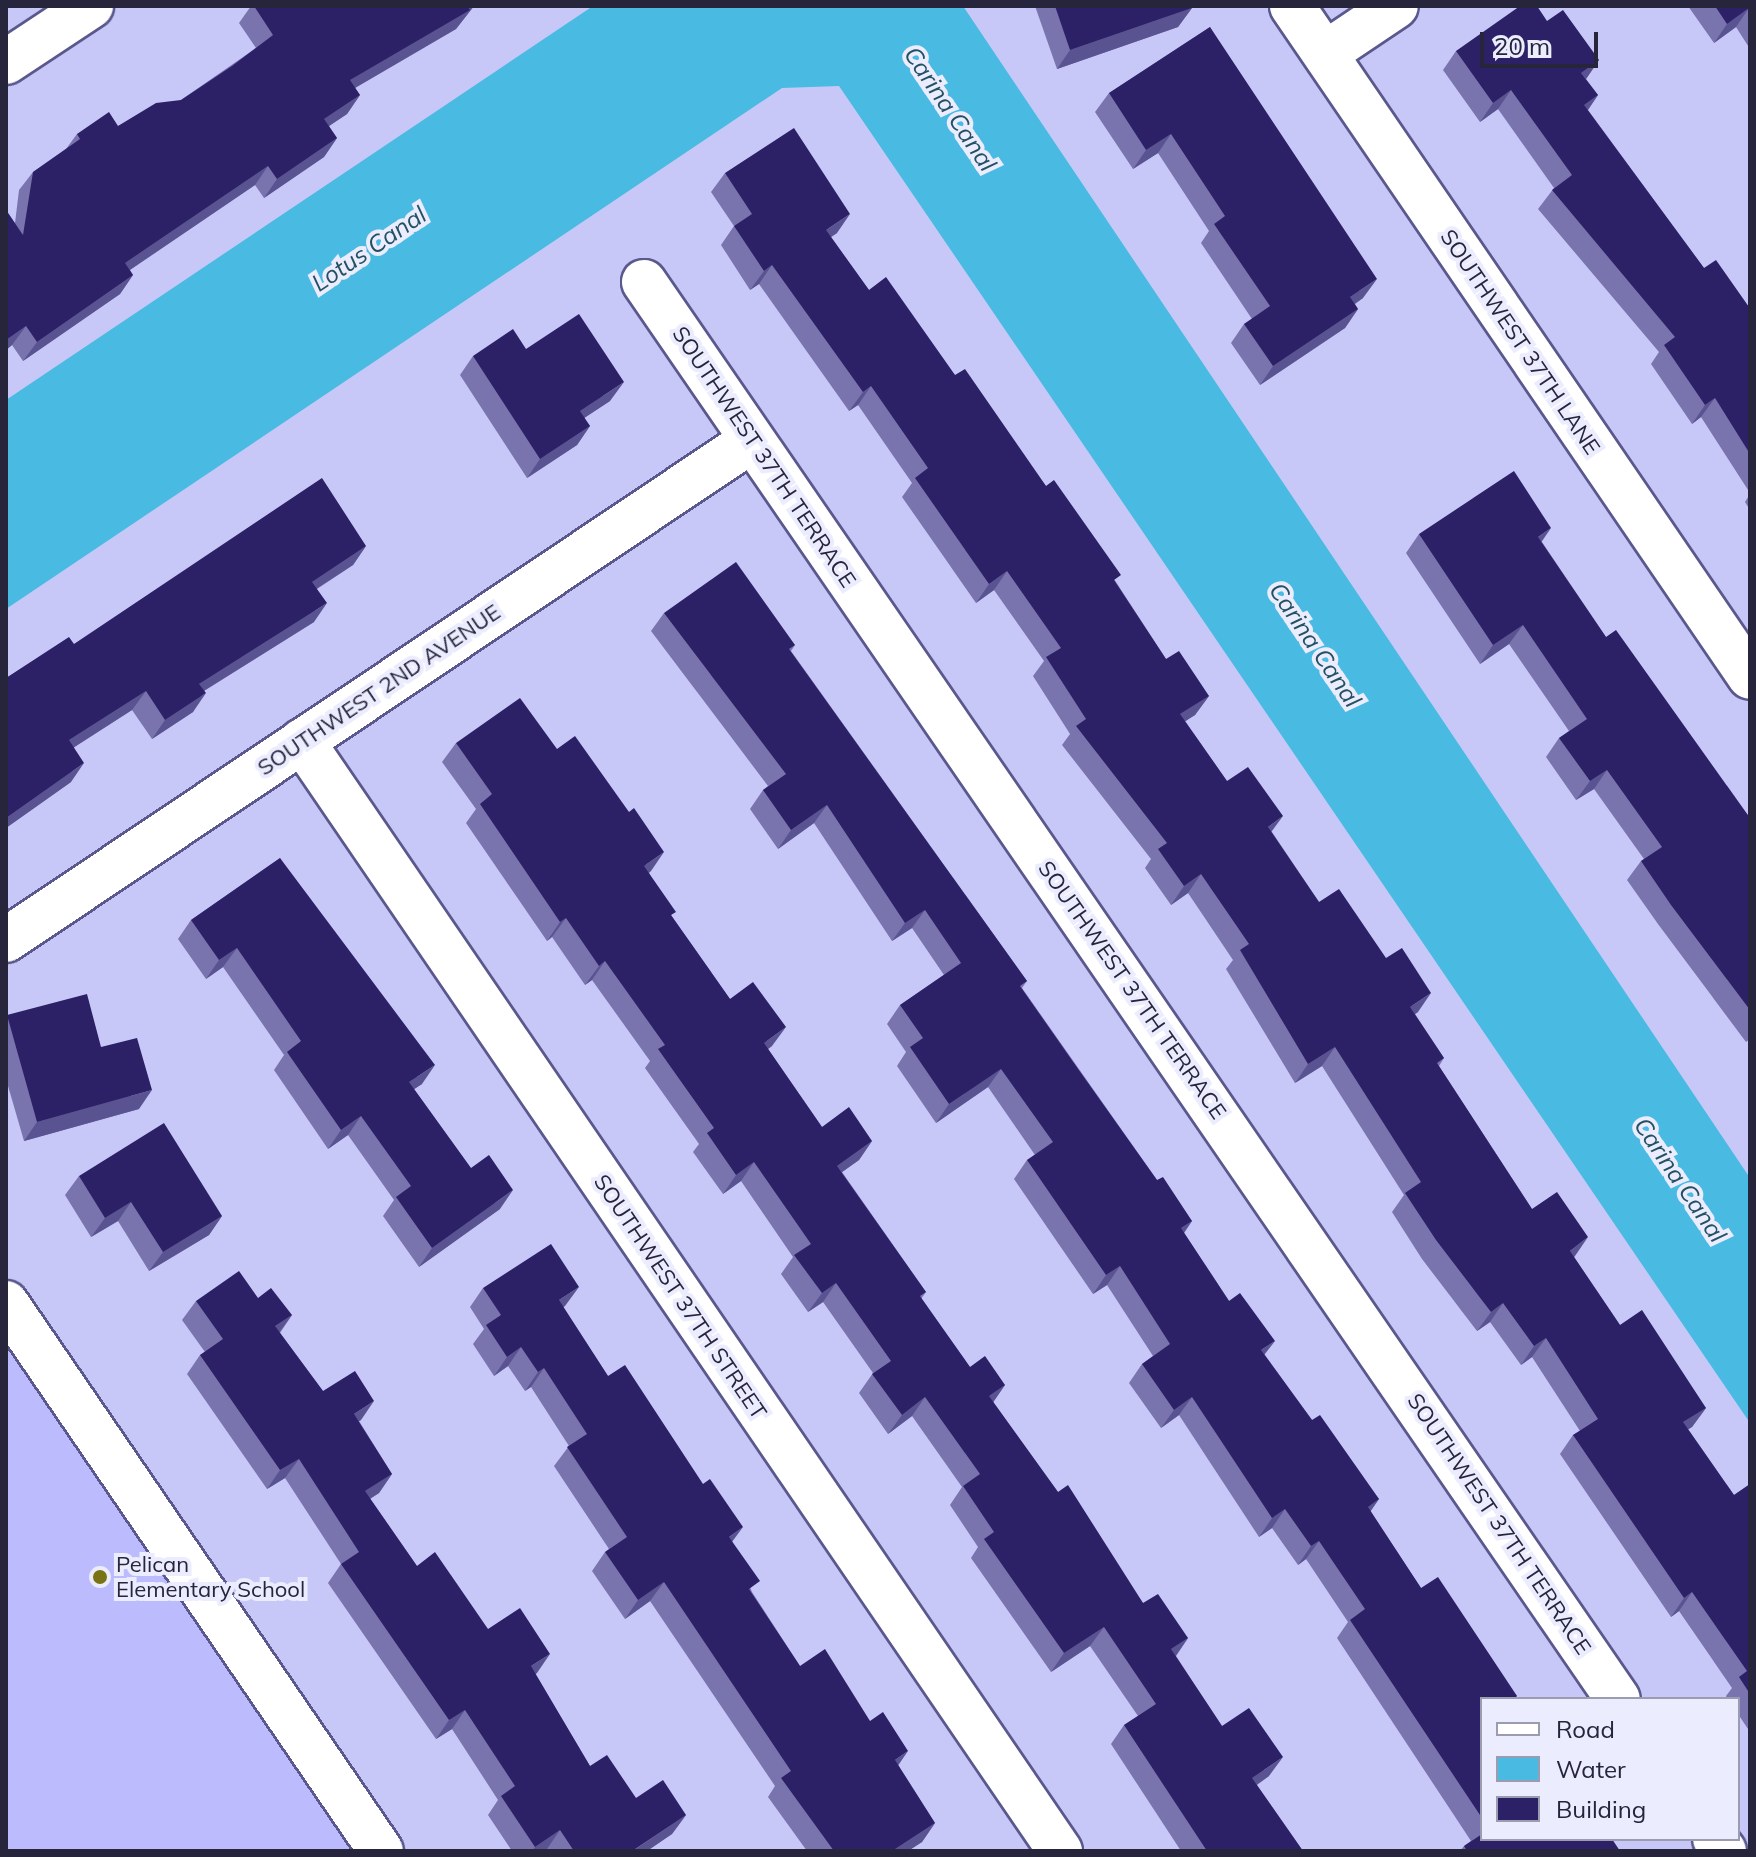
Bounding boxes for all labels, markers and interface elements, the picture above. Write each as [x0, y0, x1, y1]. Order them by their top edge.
scale bar [1484, 16, 1602, 66]
text: 20 m [1494, 31, 1550, 61]
water label: Carina Canal [898, 41, 1002, 177]
water label: Lotus Canal [306, 200, 432, 298]
street label: SOUTHWEST 37TH LANE [1435, 224, 1605, 460]
street label: SOUTHWEST 37TH TERRACE [667, 322, 861, 592]
water label: Carina Canal [1263, 577, 1367, 713]
street label: SOUTHWEST 2ND AVENUE [253, 599, 505, 781]
street label: SOUTHWEST 37TH TERRACE [1033, 856, 1231, 1124]
water label: Carina Canal [1628, 1112, 1732, 1248]
street label: SOUTHWEST 37TH STREET [588, 1170, 772, 1424]
street label: SOUTHWEST 37TH TERRACE [1402, 1389, 1596, 1659]
place label: Pelican Elementary School [116, 1551, 305, 1602]
marker: Pelican Elementary School [91, 1568, 109, 1586]
legend [1480, 1697, 1740, 1841]
text: Road [1556, 1714, 1615, 1744]
text: Water [1556, 1754, 1626, 1784]
text: Building [1556, 1794, 1646, 1824]

